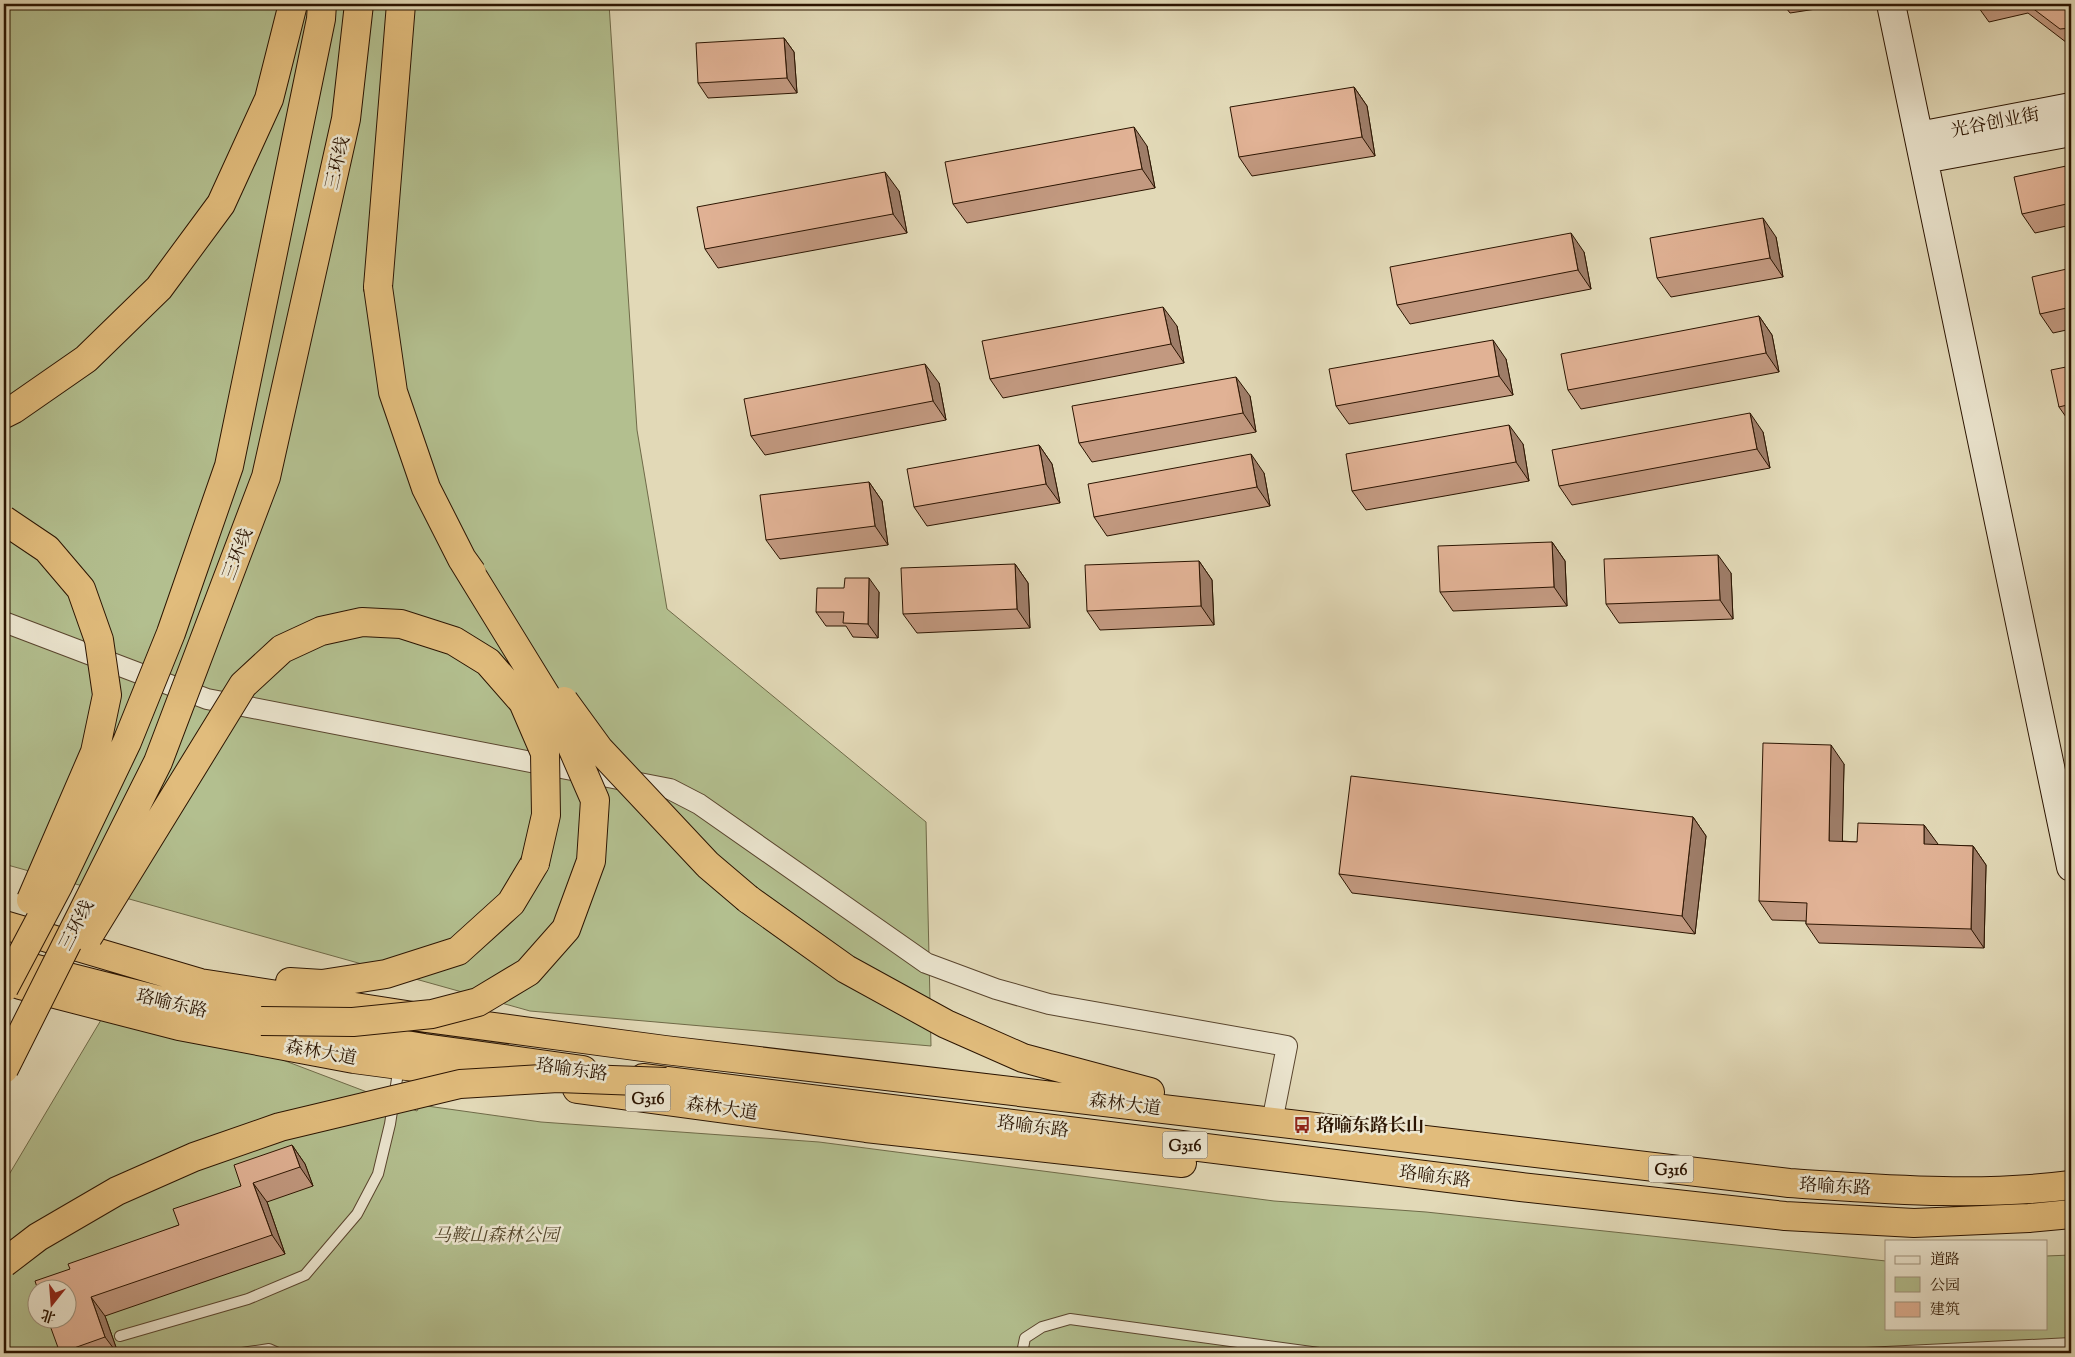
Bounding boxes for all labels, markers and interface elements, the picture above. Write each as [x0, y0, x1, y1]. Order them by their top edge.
street label: 光谷创业街 [1949, 103, 2042, 145]
street label: 三环线 [320, 134, 358, 193]
street label: 三环线 [217, 525, 261, 585]
street label: 三环线 [54, 896, 102, 956]
street label: 珞喻东路 [134, 984, 210, 1026]
street label: 森林大道 [283, 1035, 358, 1073]
street label: 珞喻东路 [534, 1053, 609, 1089]
road number: G316 [626, 1084, 670, 1112]
street label: 森林大道 [1087, 1089, 1162, 1123]
street label: 森林大道 [684, 1092, 759, 1128]
street label: 珞喻东路 [995, 1111, 1070, 1145]
place label: 珞喻东路长山 [1316, 1114, 1424, 1140]
bus stop icon: 珞喻东路长山 [1292, 1115, 1312, 1135]
road number: G316 [1162, 1132, 1208, 1158]
road number: G316 [1648, 1156, 1694, 1182]
street label: 珞喻东路 [1397, 1161, 1472, 1195]
street label: 珞喻东路 [1798, 1173, 1872, 1203]
park label: 马鞍山森林公园 [433, 1224, 562, 1250]
legend [1885, 1240, 2048, 1330]
text: 道路 [1930, 1250, 1960, 1271]
text: 公园 [1930, 1276, 1960, 1297]
north arrow [28, 1280, 78, 1330]
text: 建筑 [1930, 1300, 1960, 1321]
text: 北 [39, 1303, 58, 1326]

